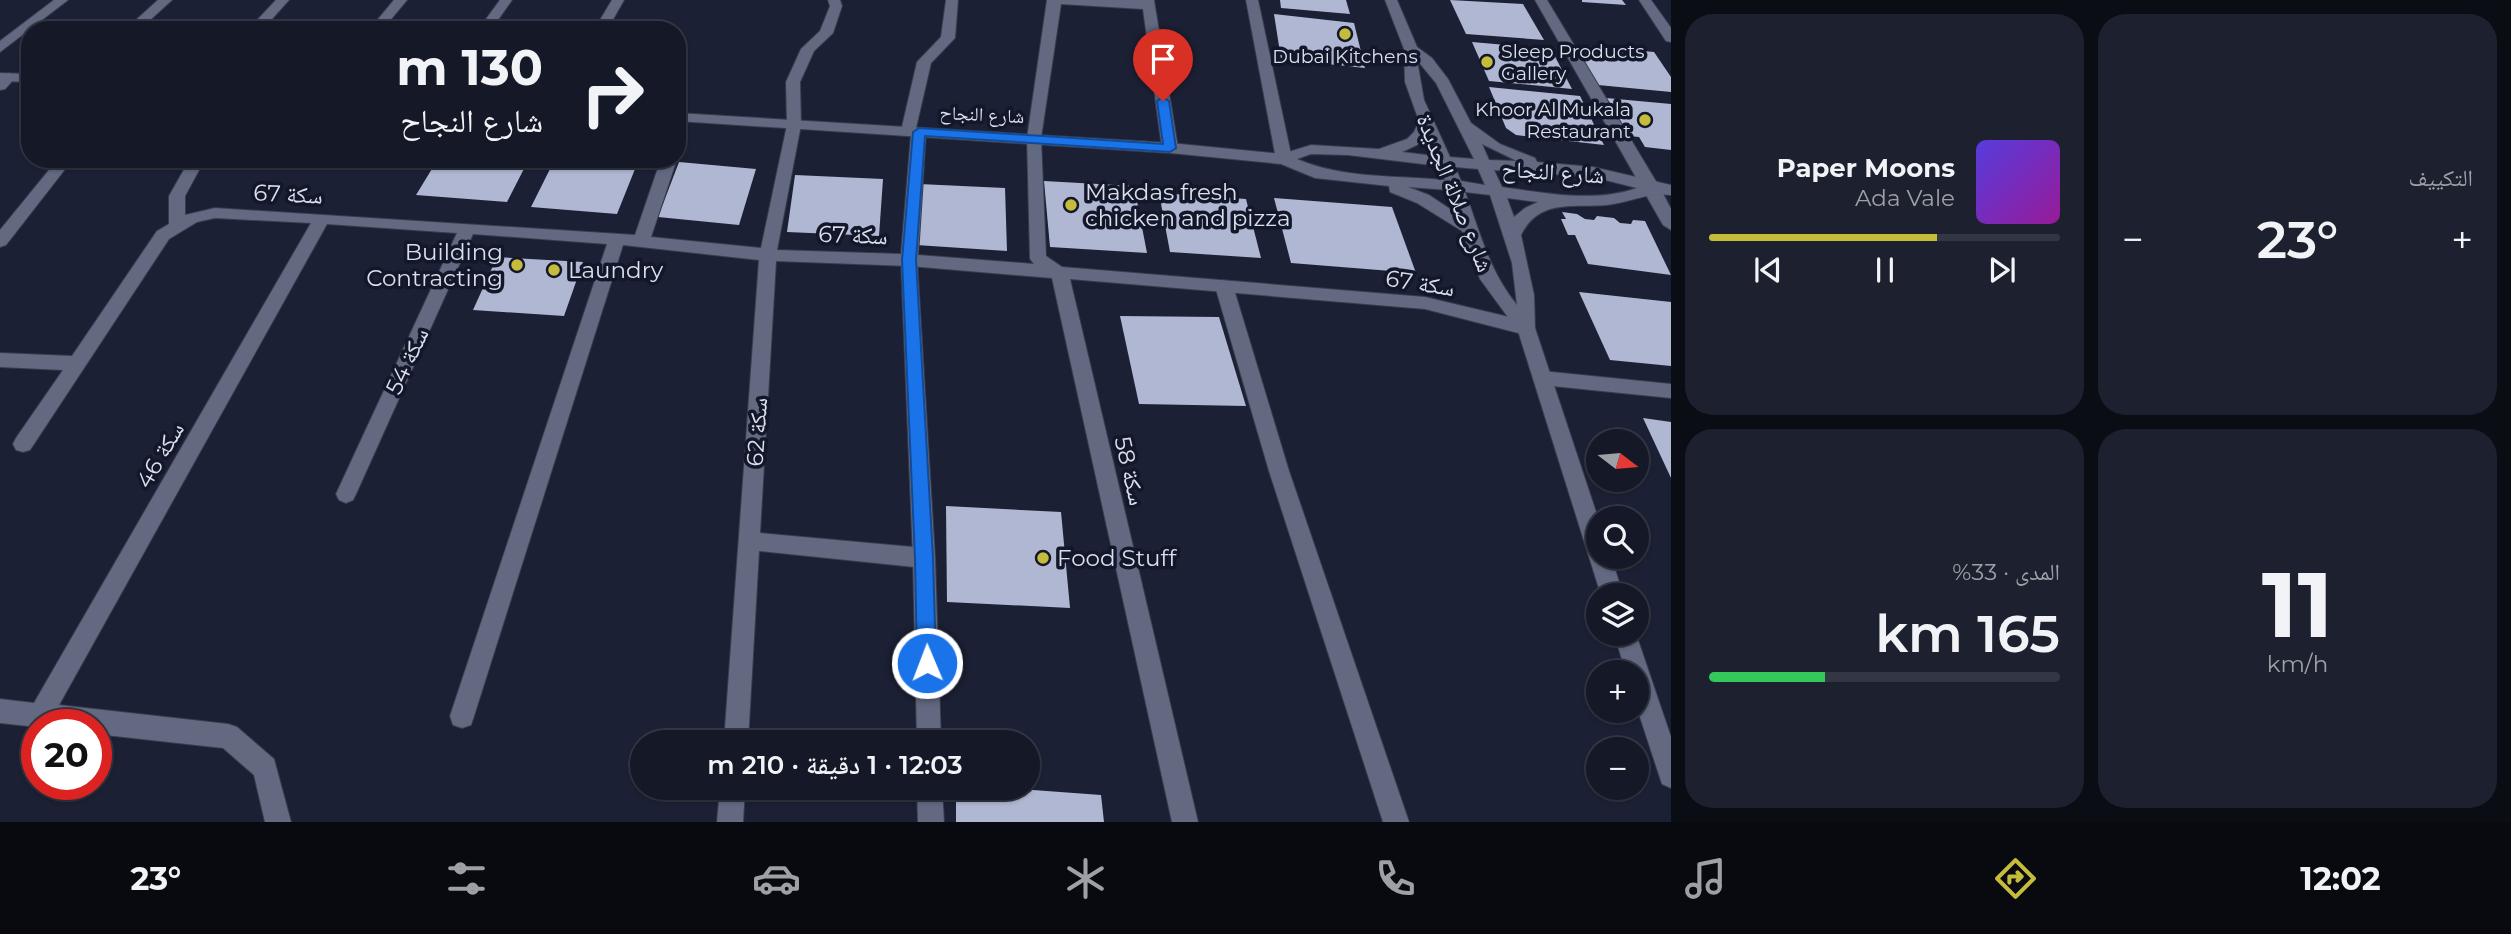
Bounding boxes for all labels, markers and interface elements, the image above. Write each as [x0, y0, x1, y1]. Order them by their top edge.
marker: Dubai Kitchens [1337, 26, 1353, 42]
pin [1133, 29, 1193, 101]
text: 130 m [396, 38, 543, 97]
icon: arrive [1144, 40, 1182, 78]
place label: Sleep Products Gallery [1501, 40, 1645, 85]
place label: Dubai Kitchens [1272, 45, 1418, 68]
icon: right [567, 49, 658, 140]
marker: Sleep Products Gallery [1479, 54, 1495, 70]
place label: Khoor Al Mukala Restaurant [1475, 98, 1631, 143]
text: شارع النجاح [400, 101, 543, 140]
street label: شارع النجاح [939, 101, 1025, 128]
street label: شارع صلالة الجديدة [1410, 110, 1499, 276]
marker: Khoor Al Mukala Restaurant [1637, 112, 1653, 128]
text: Paper Moons [1777, 152, 1955, 184]
street label: شارع النجاح [1501, 154, 1605, 191]
text: التكييف [2408, 164, 2473, 192]
street label: سكة 67 [253, 178, 323, 210]
place label: Makdas fresh chicken and pizza [1085, 178, 1291, 232]
text: Ada Vale [1855, 184, 1955, 212]
marker: Makdas fresh chicken and pizza [1063, 197, 1079, 213]
text: 23° [2257, 208, 2338, 271]
text: − [2122, 216, 2144, 263]
text: + [2451, 216, 2473, 263]
street label: سكة 67 [818, 220, 888, 250]
place label: Building Contracting [366, 238, 503, 292]
icon: previous [1749, 251, 1787, 289]
icon: pause [1866, 251, 1904, 289]
icon: next [1983, 251, 2021, 289]
place label: Laundry [568, 256, 664, 284]
marker: Building Contracting [509, 257, 525, 273]
marker: Laundry [546, 262, 562, 278]
street label: سكة 67 [1383, 264, 1457, 302]
street label: سكة 54 [379, 323, 435, 399]
street label: سكة 62 [741, 397, 773, 467]
street label: سكة 46 [130, 417, 190, 493]
north arrow [1586, 429, 1648, 492]
map controls [1586, 429, 1649, 800]
street label: سكة 58 [1109, 434, 1151, 508]
button: search [1586, 506, 1649, 569]
place label: Food Stuff [1057, 544, 1177, 572]
text: 11 [2262, 549, 2333, 660]
marker: Food Stuff [1035, 550, 1051, 566]
text: المدى · 33% [1952, 558, 2060, 586]
button: layers [1586, 583, 1649, 646]
text: 165 km [1875, 602, 2060, 665]
position arrow [890, 626, 964, 700]
text: km/h [2267, 650, 2328, 678]
button: + [1586, 660, 1649, 723]
speed limit sign: 20 [21, 709, 112, 800]
button: − [1586, 737, 1649, 800]
text: 12:03 · 1 دقيقة · 210 m [707, 749, 963, 781]
icon: filters [442, 854, 491, 903]
icon: car [752, 854, 801, 903]
icon: climate [1061, 854, 1110, 903]
icon: phone [1371, 854, 1420, 903]
icon: music [1681, 854, 1730, 903]
icon: directions [1991, 854, 2040, 903]
text: 23° [130, 859, 181, 898]
text: 12:02 [2300, 859, 2381, 898]

